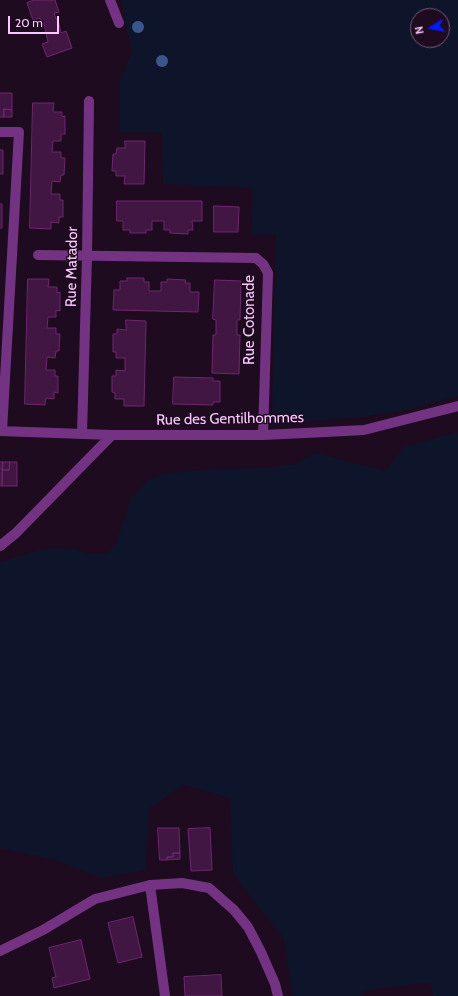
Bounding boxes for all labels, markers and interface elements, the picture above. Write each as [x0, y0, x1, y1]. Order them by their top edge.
scale bar [10, 8, 61, 34]
north arrow [410, 8, 450, 48]
text: 20 m [15, 15, 43, 30]
text: N [412, 25, 427, 35]
street label: Rue Matador [62, 227, 82, 307]
street label: Rue Cotonade [241, 275, 259, 365]
street label: Rue des Gentilhommes [156, 409, 304, 429]

